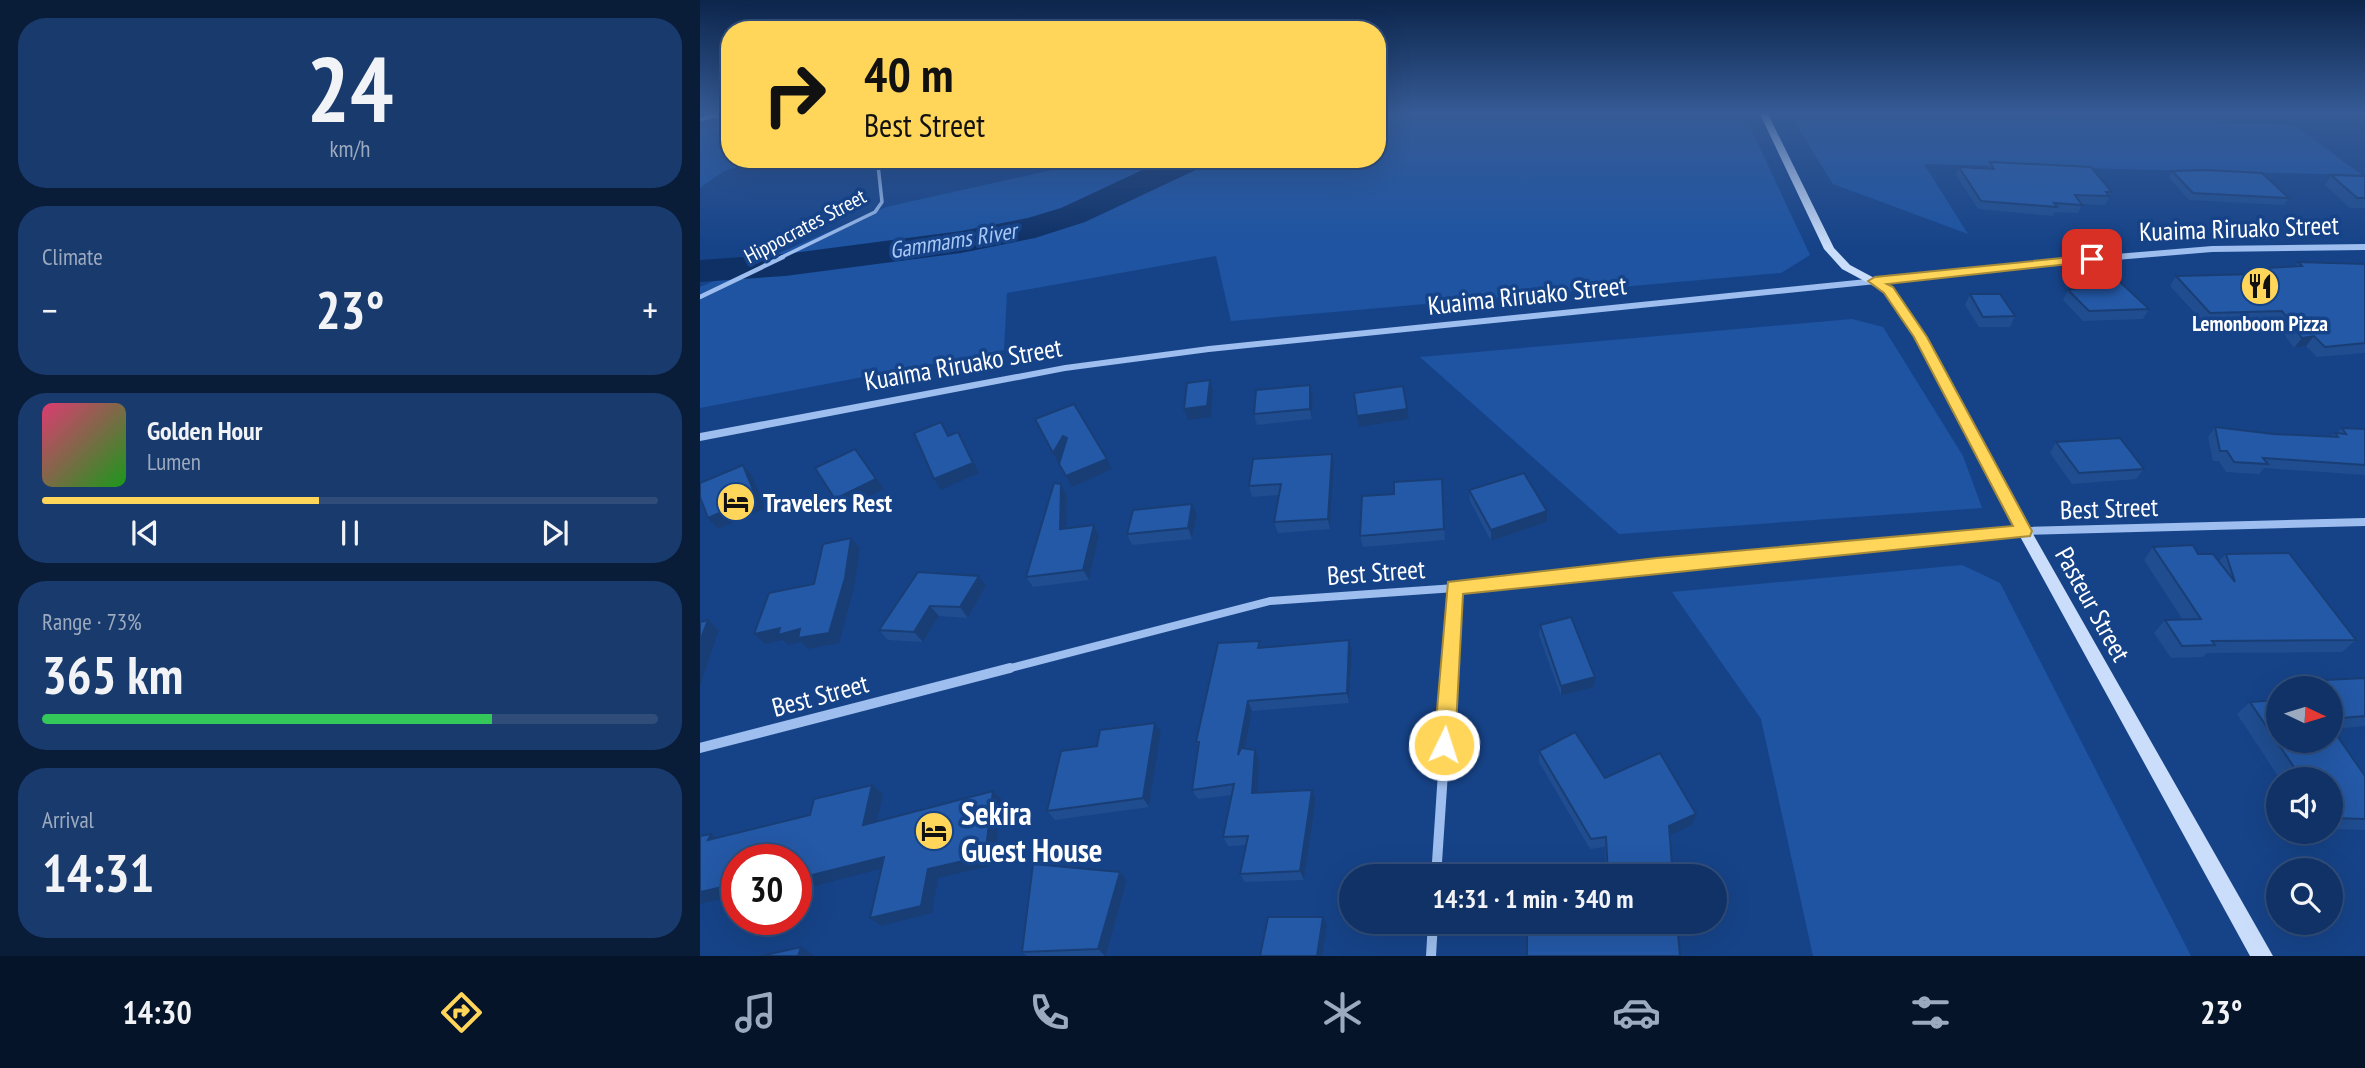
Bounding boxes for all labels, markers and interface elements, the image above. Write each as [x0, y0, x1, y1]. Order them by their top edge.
text: 24 [307, 29, 394, 147]
text: 40 m [864, 42, 953, 106]
icon: right [749, 49, 840, 140]
text: Best Street [864, 104, 985, 146]
text: km/h [330, 134, 370, 163]
street label: Hippocrates Street [739, 183, 871, 269]
street label: Kuaima Riruako Street [2139, 208, 2339, 248]
water label: Gammams River [887, 215, 1022, 264]
pin [2062, 229, 2122, 289]
icon: arrive [2073, 240, 2111, 278]
text: Climate [42, 242, 103, 271]
restaurant icon: Lemonboom Pizza [2239, 265, 2281, 307]
street label: Kuaima Riruako Street [1426, 268, 1628, 322]
text: 23° [316, 276, 384, 343]
text: − [42, 285, 58, 334]
text: + [642, 285, 658, 334]
place label: Lemonboom Pizza [2192, 310, 2328, 337]
street label: Kuaima Riruako Street [862, 330, 1064, 398]
text: Golden Hour [147, 414, 262, 447]
text: Lumen [147, 447, 201, 476]
hotel icon: Travelers Rest [715, 481, 757, 523]
place label: Travelers Rest [763, 486, 893, 519]
street label: Best Street [2059, 490, 2159, 526]
icon: previous [126, 514, 164, 552]
icon: pause [331, 514, 369, 552]
icon: next [536, 514, 574, 552]
street label: Pasteur Street [2048, 541, 2138, 667]
street label: Best Street [1326, 552, 1426, 592]
text: Range · 73% [42, 607, 142, 636]
text: 365 km [42, 641, 183, 708]
street label: Best Street [768, 666, 872, 724]
north arrow [2266, 676, 2343, 752]
map controls [2266, 676, 2343, 935]
position arrow [1407, 708, 1481, 782]
button: sound [2266, 767, 2343, 844]
place label: Sekira Guest House [961, 792, 1103, 871]
text: Arrival [42, 805, 94, 834]
hotel icon: Sekira Guest House [913, 810, 955, 852]
text: 14:31 [42, 839, 154, 906]
speed limit sign: 30 [721, 844, 812, 935]
button: search [2266, 858, 2343, 935]
text: 14:31 · 1 min · 340 m [1433, 882, 1633, 915]
icon: directions [437, 988, 486, 1037]
icon: music [731, 988, 780, 1037]
icon: phone [1025, 988, 1074, 1037]
icon: climate [1318, 988, 1367, 1037]
icon: car [1612, 988, 1661, 1037]
icon: filters [1906, 988, 1955, 1037]
text: 14:30 [122, 991, 192, 1033]
text: 23° [2200, 991, 2243, 1033]

